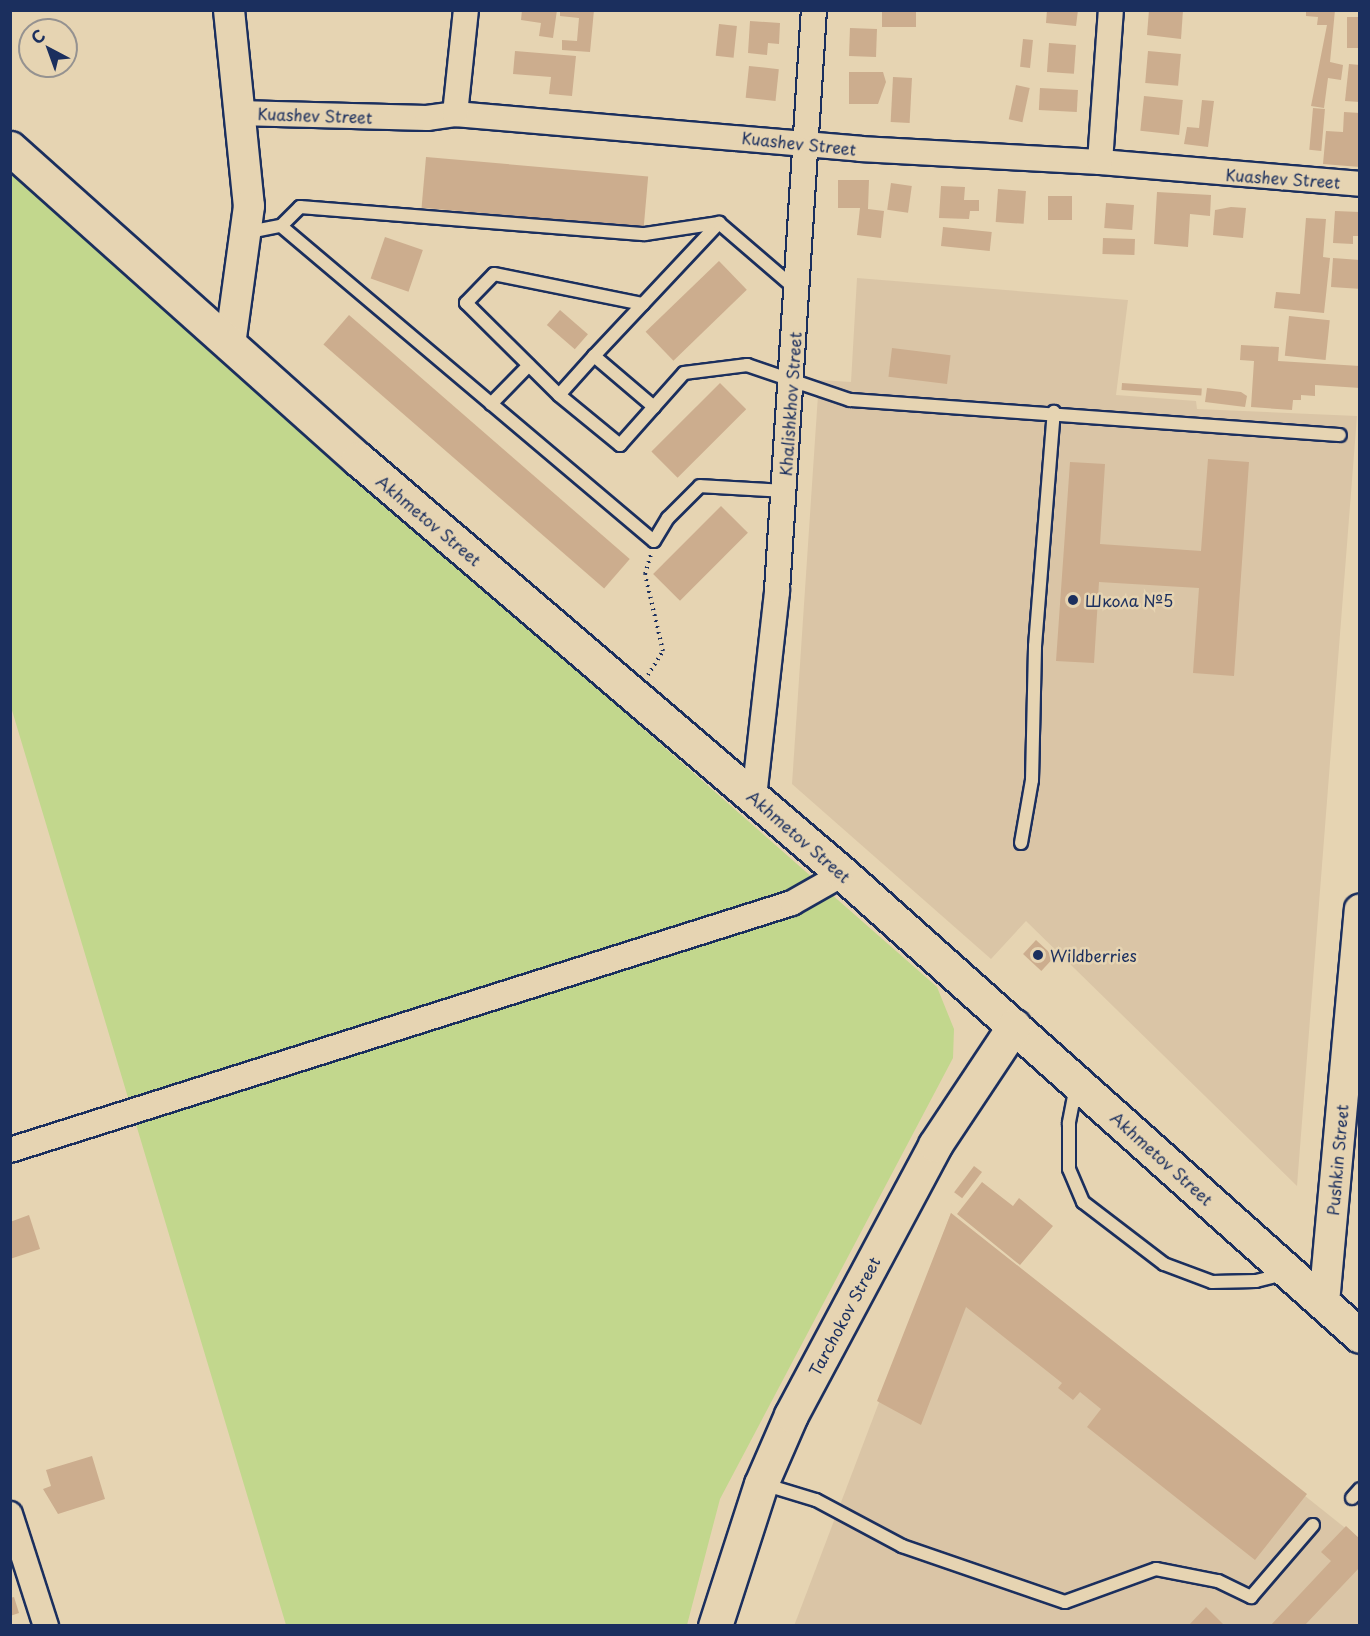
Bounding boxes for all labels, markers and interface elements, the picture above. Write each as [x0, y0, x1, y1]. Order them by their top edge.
north arrow [18, 18, 78, 78]
text: С [25, 23, 50, 49]
street label: Kuashev Street [257, 103, 373, 127]
street label: Kuashev Street [741, 127, 857, 159]
street label: Kuashev Street [1225, 164, 1341, 192]
street label: Khalishkhov Street [775, 331, 805, 477]
street label: Akhmetov Street [373, 470, 485, 570]
place label: Школа №5 [1085, 590, 1174, 610]
marker: Школа №5 [1066, 593, 1080, 607]
street label: Akhmetov Street [743, 786, 855, 886]
place label: Wildberries [1050, 945, 1137, 965]
marker: Wildberries [1031, 948, 1045, 962]
street label: Pushkin Street [1323, 1103, 1351, 1217]
street label: Akhmetov Street [1107, 1107, 1217, 1209]
street label: Tarchokov Street [804, 1253, 884, 1379]

